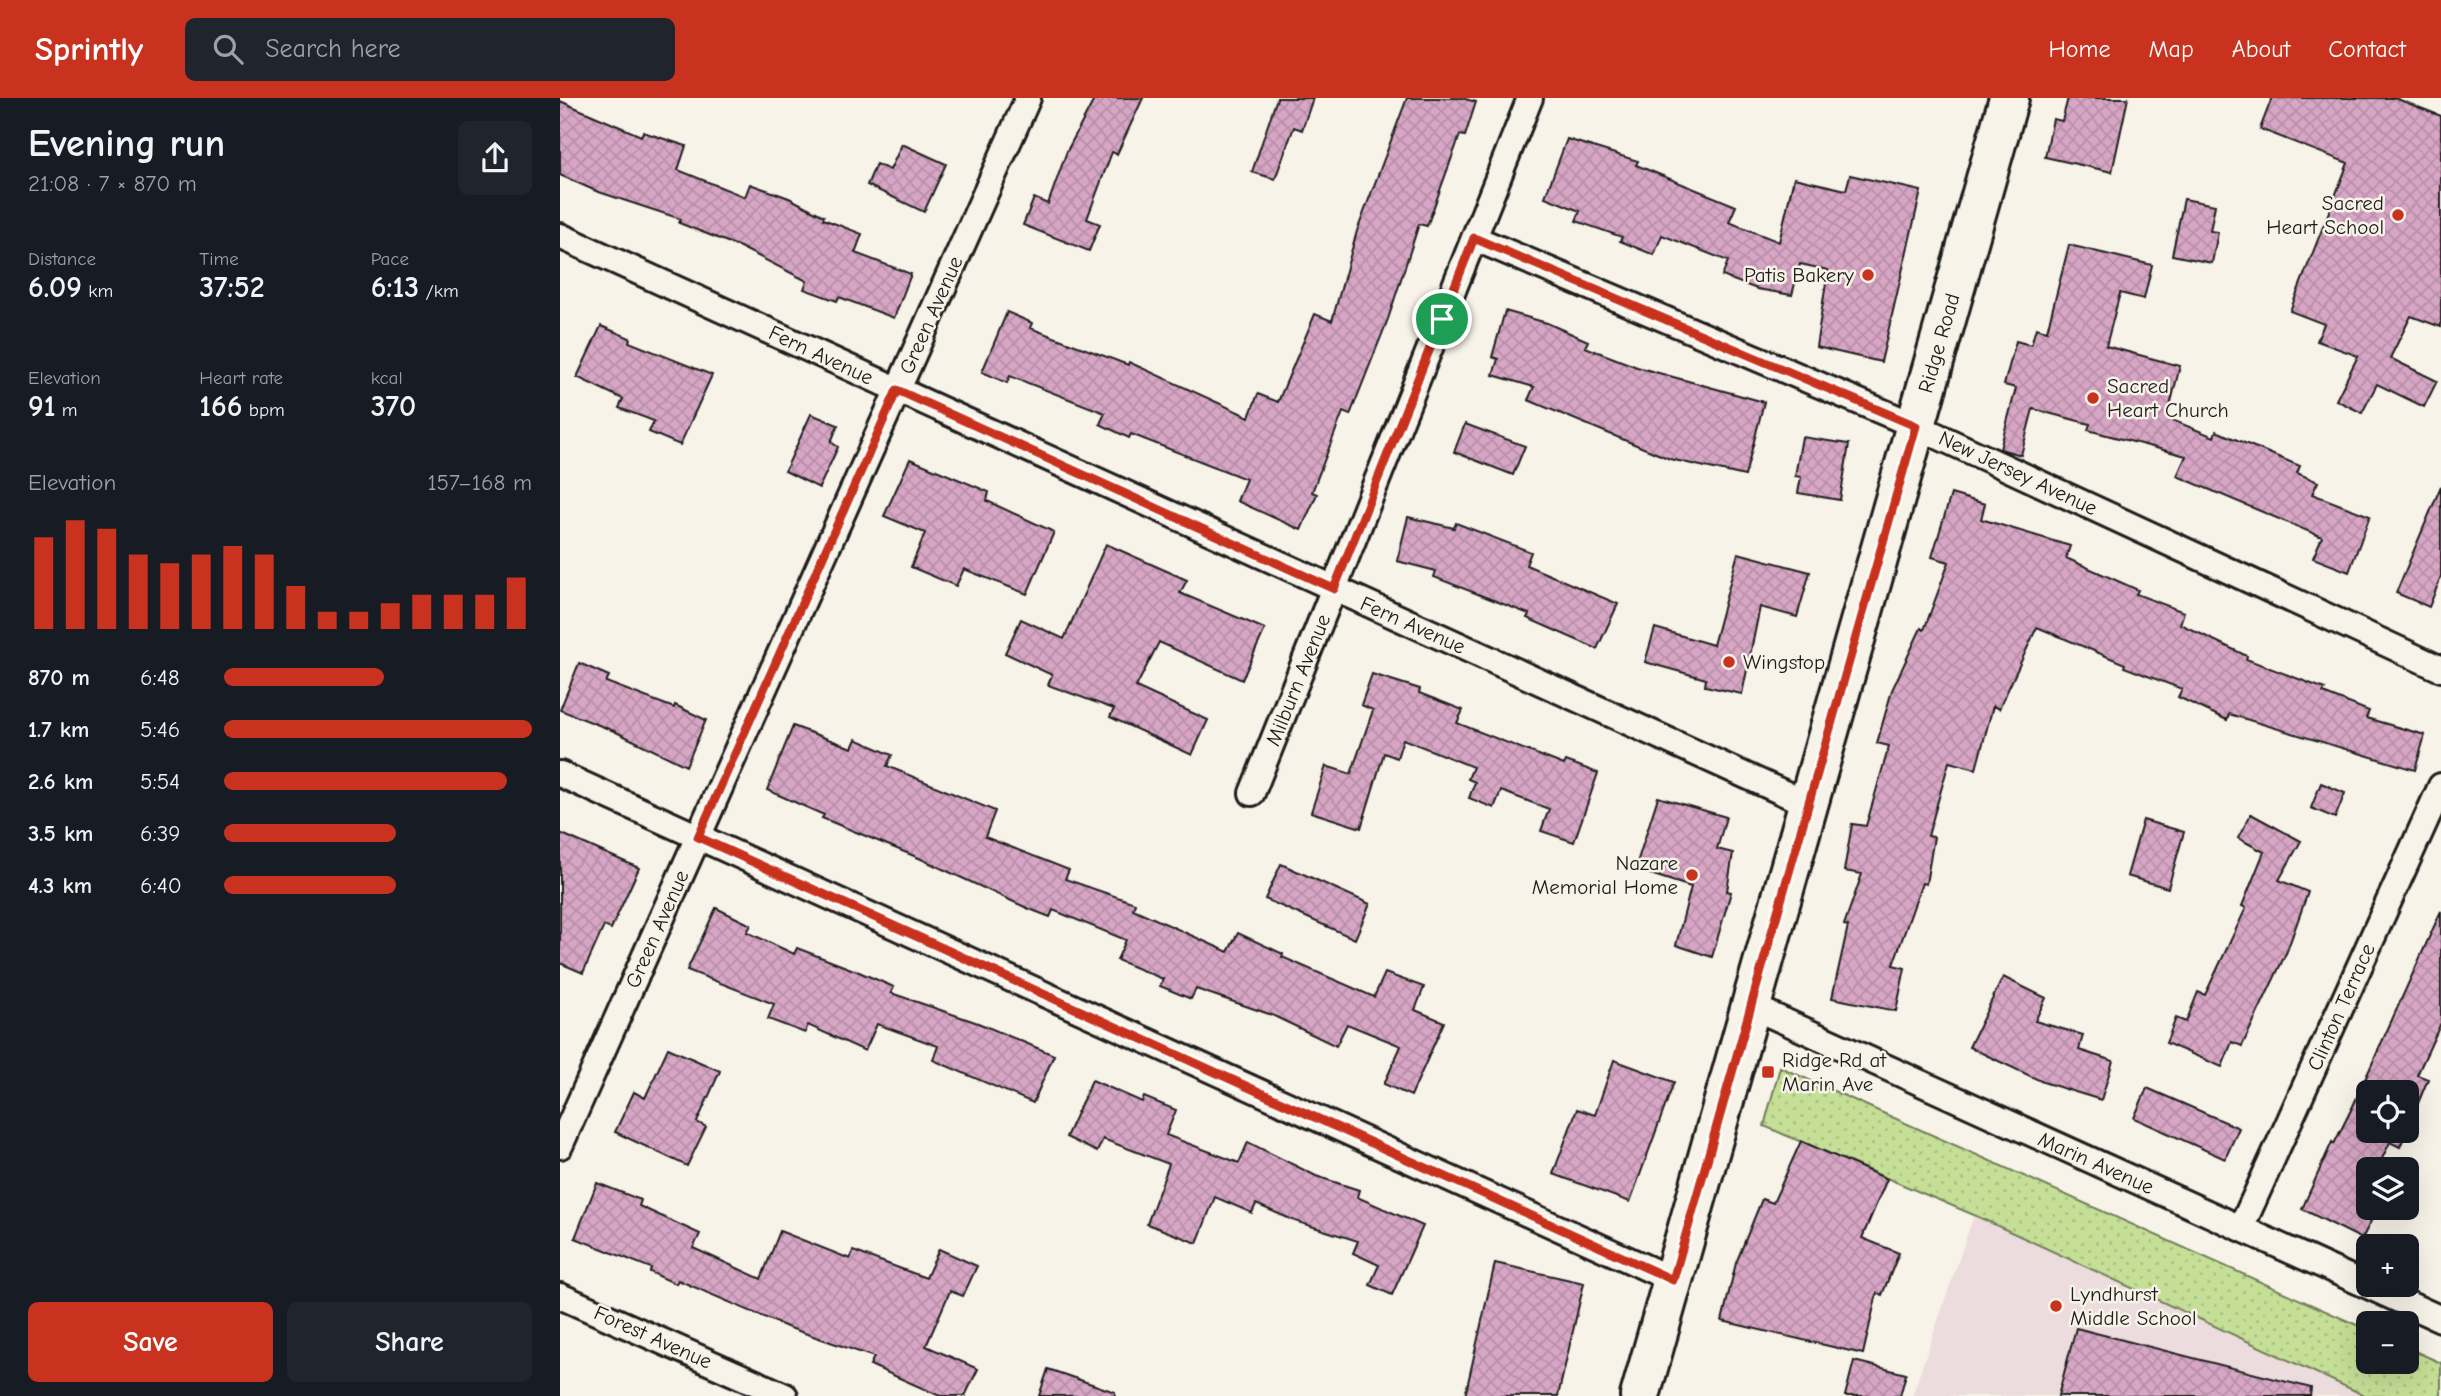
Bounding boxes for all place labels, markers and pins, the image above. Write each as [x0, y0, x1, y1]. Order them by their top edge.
place label: Sacred Heart School [2266, 191, 2384, 239]
marker: Sacred Heart School [2390, 207, 2406, 223]
place label: Patis Bakery [1744, 263, 1855, 287]
marker: Patis Bakery [1860, 267, 1876, 283]
pin [1412, 289, 1472, 349]
place label: Sacred Heart Church [2107, 374, 2229, 422]
marker: Sacred Heart Church [2085, 390, 2101, 406]
place label: Wingstop [1743, 650, 1825, 674]
marker: Wingstop [1721, 654, 1737, 670]
place label: Nazare Memorial Home [1532, 851, 1678, 899]
marker: Nazare Memorial Home [1684, 867, 1700, 883]
place label: Ridge Rd at Marin Ave [1782, 1048, 1887, 1096]
marker: Ridge Rd at Marin Ave [1760, 1064, 1776, 1080]
place label: Lyndhurst Middle School [2070, 1282, 2197, 1330]
marker: Lyndhurst Middle School [2048, 1298, 2064, 1314]

